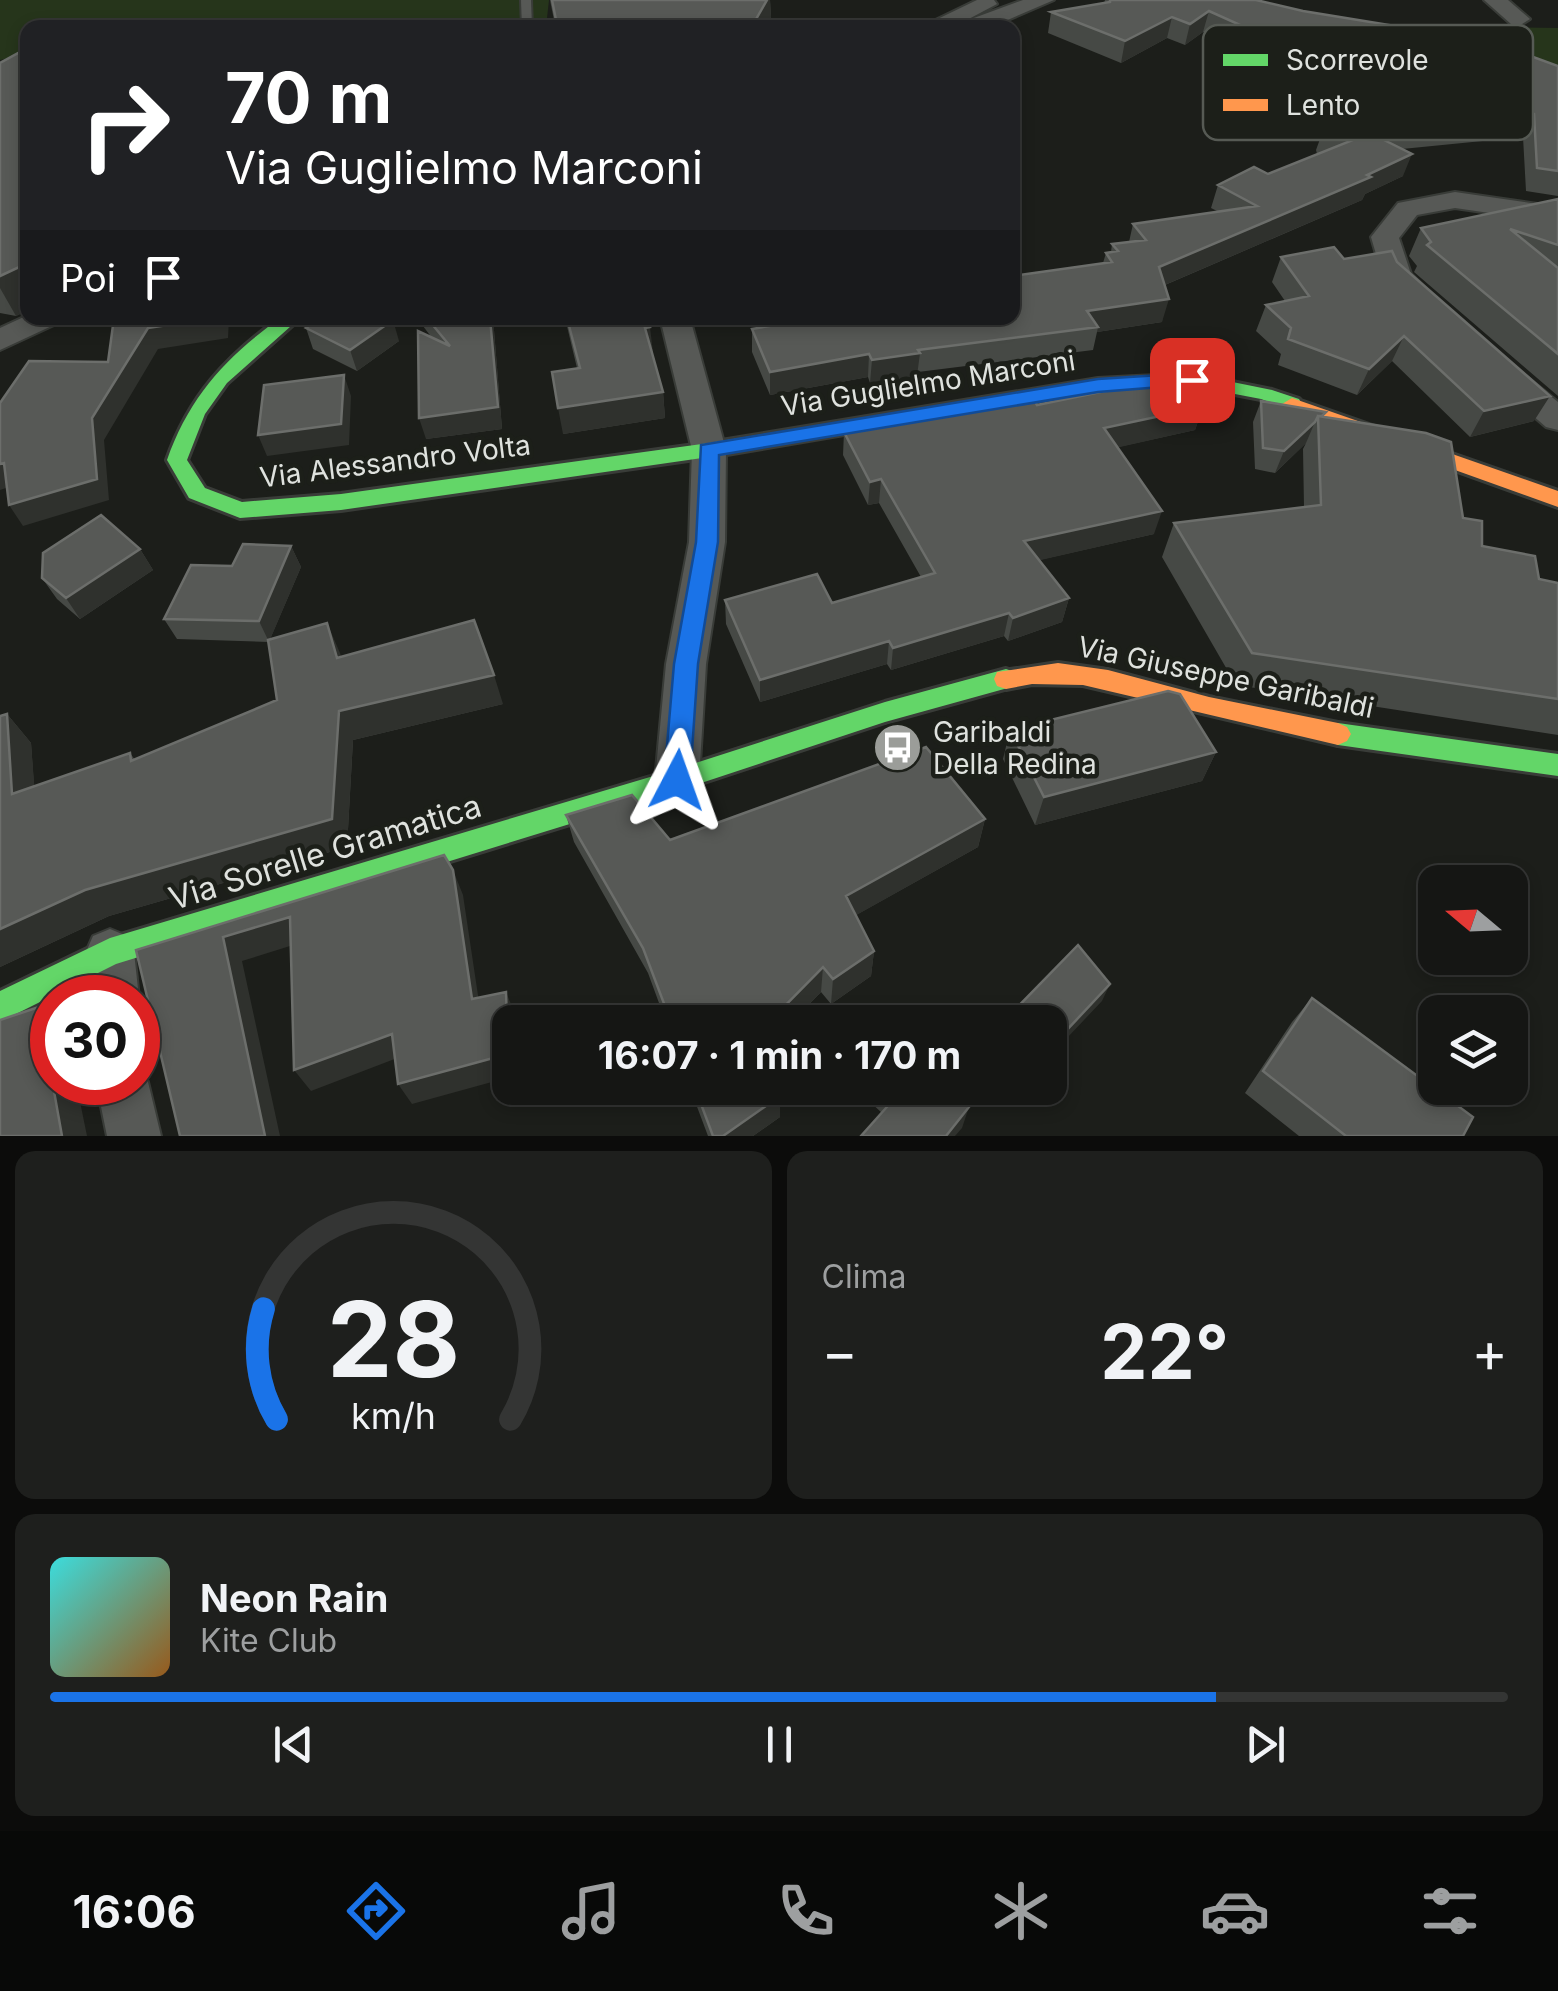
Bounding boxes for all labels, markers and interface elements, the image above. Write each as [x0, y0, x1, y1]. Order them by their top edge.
legend [1203, 25, 1533, 140]
text: Scorrevole [1286, 43, 1429, 77]
text: 70 m [225, 55, 392, 140]
icon: right [60, 60, 190, 190]
text: Lento [1286, 88, 1360, 122]
text: Via Guglielmo Marconi [225, 140, 703, 195]
icon: arrive [136, 250, 191, 305]
text: Poi [60, 255, 116, 301]
pin [1150, 338, 1235, 423]
street label: Via Guglielmo Marconi [778, 343, 1078, 423]
icon: arrive [1165, 353, 1220, 408]
street label: Via Alessandro Volta [258, 428, 532, 494]
street label: Via Giuseppe Garibaldi [1075, 629, 1377, 725]
place label: Garibaldi Della Redina [933, 715, 1097, 781]
bus stop icon: Garibaldi Della Redina [872, 722, 924, 774]
position arrow [625, 728, 729, 832]
street label: Via Sorelle Gramatica [164, 786, 486, 918]
north arrow [1418, 865, 1528, 975]
map controls [1418, 865, 1528, 1105]
speed limit sign: 30 [30, 975, 160, 1105]
button: layers [1418, 995, 1528, 1105]
text: 16:07 · 1 min · 170 m [598, 1032, 961, 1078]
text: Clima [822, 1257, 906, 1296]
text: 28 [327, 1276, 460, 1402]
text: 22° [1100, 1306, 1229, 1397]
text: − [822, 1319, 858, 1385]
text: + [1472, 1319, 1508, 1385]
text: km/h [351, 1394, 436, 1438]
text: Neon Rain [200, 1575, 388, 1621]
text: Kite Club [200, 1621, 337, 1660]
icon: previous [266, 1717, 321, 1772]
icon: pause [752, 1717, 807, 1772]
icon: next [1238, 1717, 1293, 1772]
icon: directions [341, 1876, 411, 1946]
icon: music [556, 1876, 626, 1946]
icon: phone [771, 1876, 841, 1946]
icon: climate [986, 1876, 1056, 1946]
icon: car [1200, 1876, 1270, 1946]
icon: filters [1415, 1876, 1485, 1946]
text: 16:06 [72, 1884, 196, 1939]

